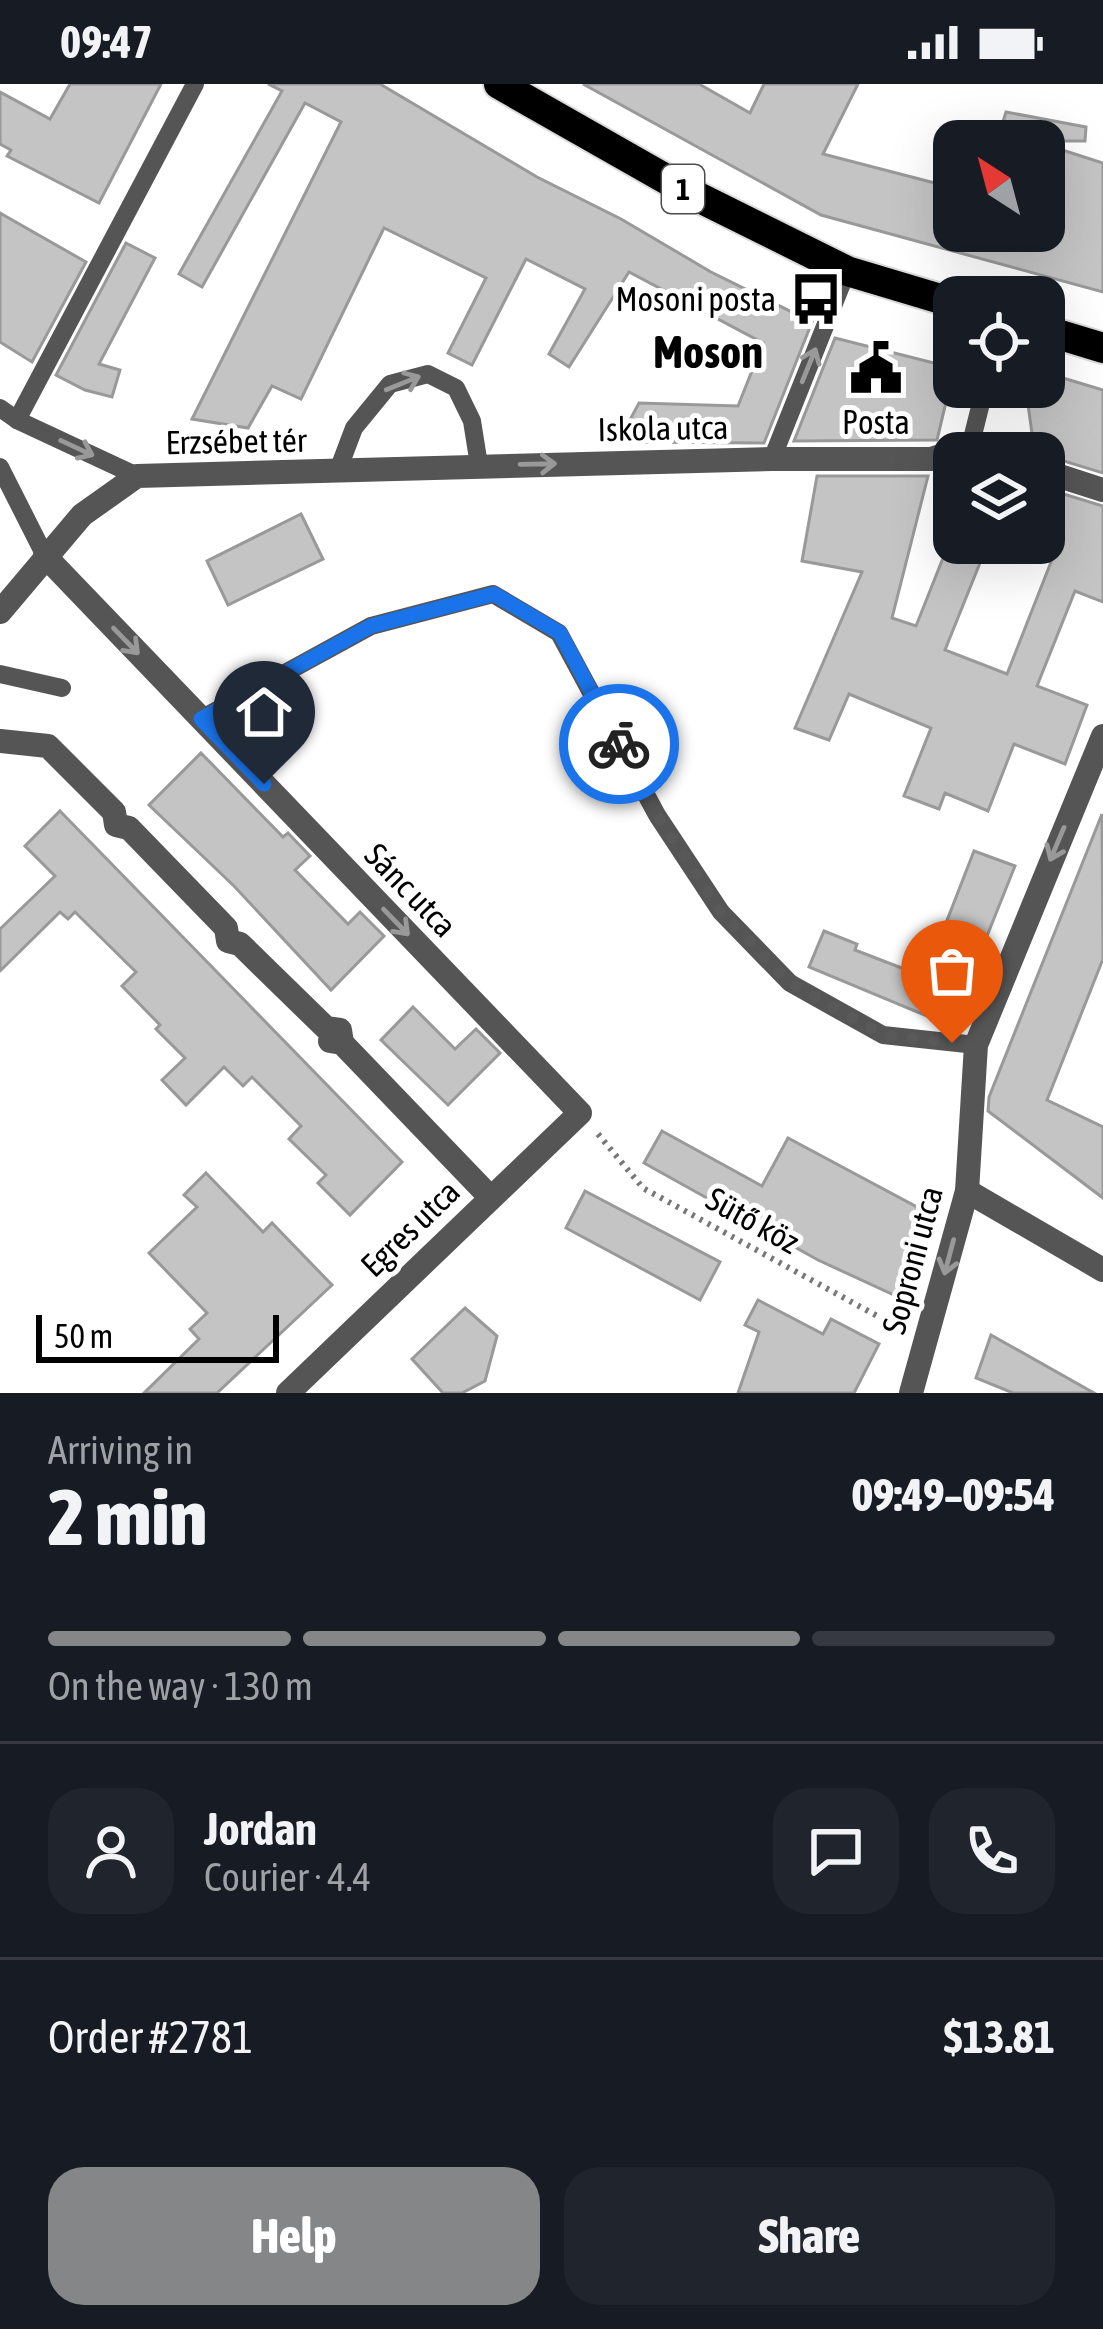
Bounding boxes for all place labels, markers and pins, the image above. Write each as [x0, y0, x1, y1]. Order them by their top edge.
bus stop icon: Mosoni posta [787, 270, 845, 328]
place label: Mosoni posta [615, 280, 776, 318]
public building icon: Posta [847, 339, 905, 397]
place label: Posta [842, 403, 910, 441]
pin [213, 661, 315, 784]
pin [901, 920, 1003, 1043]

